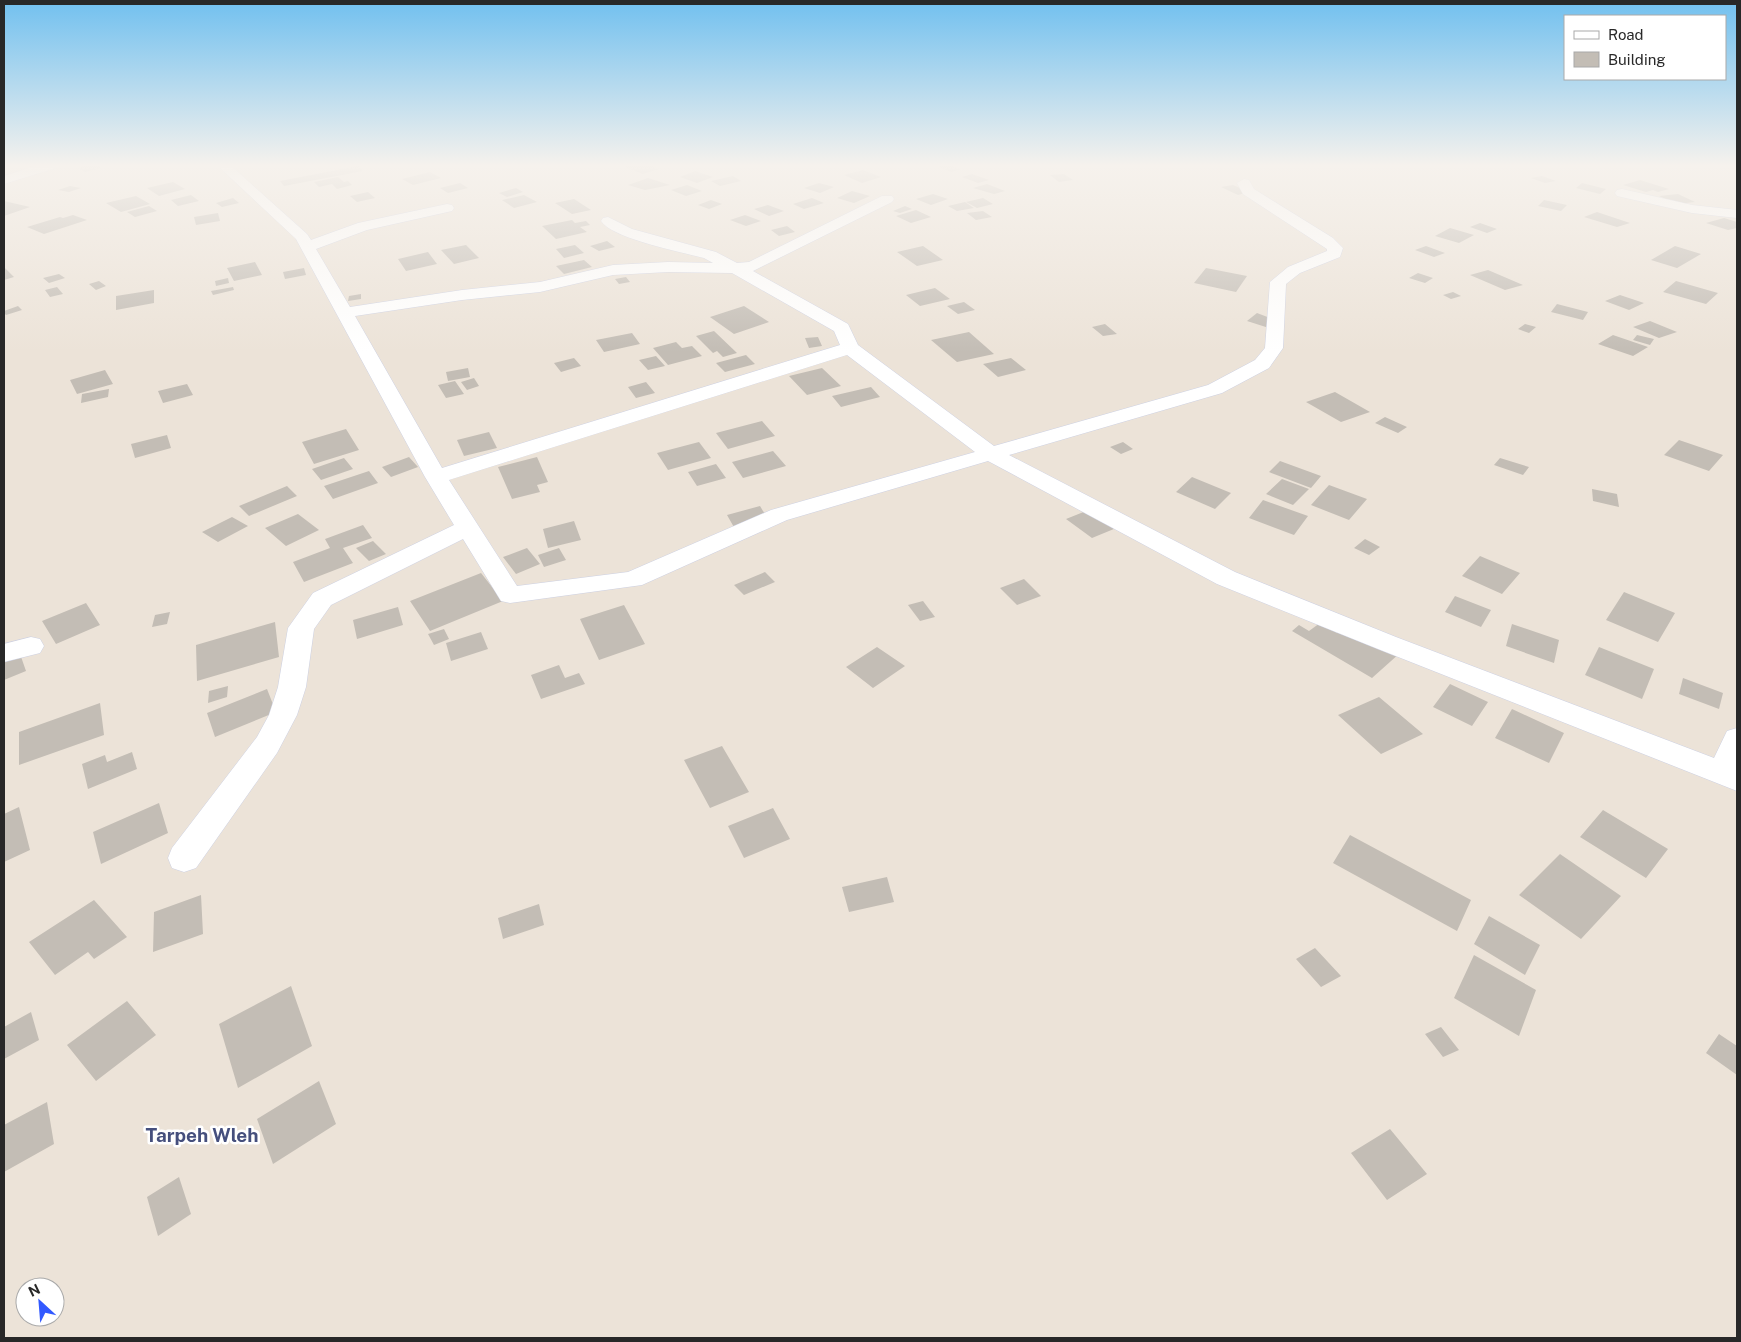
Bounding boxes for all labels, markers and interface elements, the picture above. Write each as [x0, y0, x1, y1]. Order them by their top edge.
legend [1564, 15, 1726, 80]
text: Road [1608, 26, 1644, 43]
text: Building [1608, 51, 1666, 68]
district label: Tarpeh Wleh [145, 1124, 259, 1146]
north arrow [15, 1277, 65, 1327]
text: N [26, 1281, 43, 1300]

